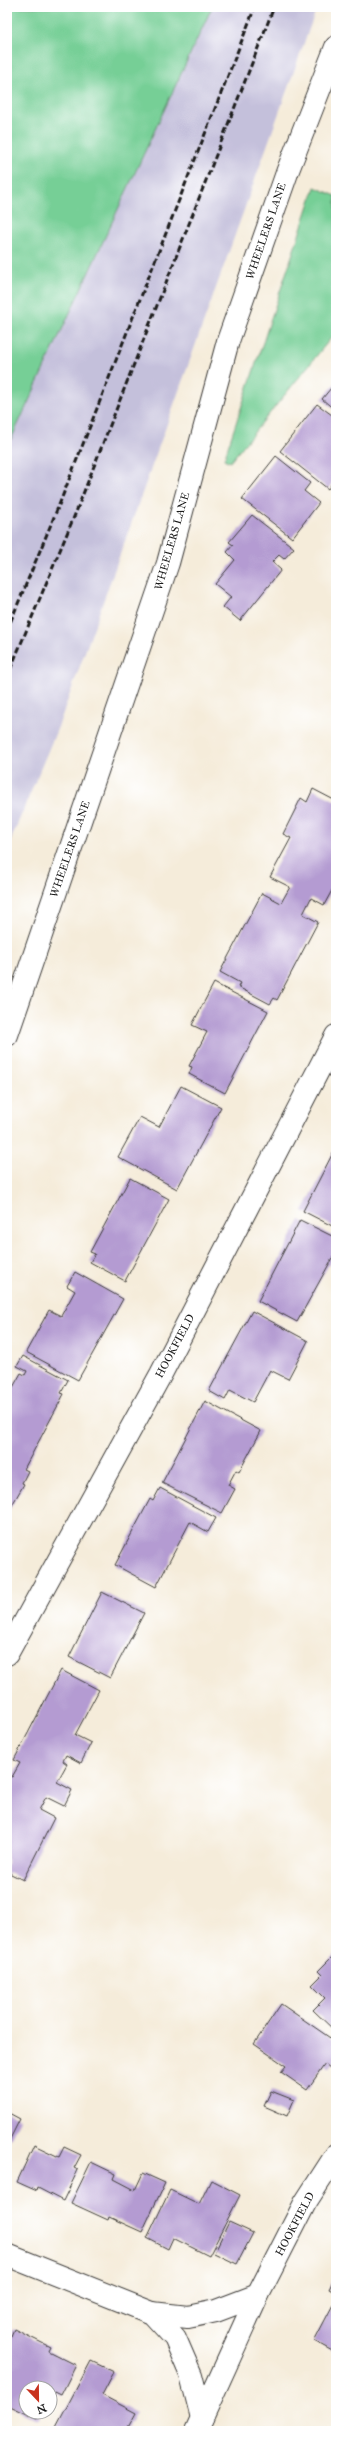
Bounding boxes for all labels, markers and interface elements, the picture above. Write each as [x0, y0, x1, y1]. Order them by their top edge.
street label: WHEELERS LANE [243, 181, 289, 281]
street label: WHEELERS LANE [152, 490, 192, 591]
street label: WHEELERS LANE [47, 799, 93, 899]
street label: HOOKFIELD [153, 1312, 197, 1380]
street label: HOOKFIELD [273, 2190, 317, 2258]
north arrow [18, 2380, 58, 2420]
text: N [34, 2401, 48, 2417]

